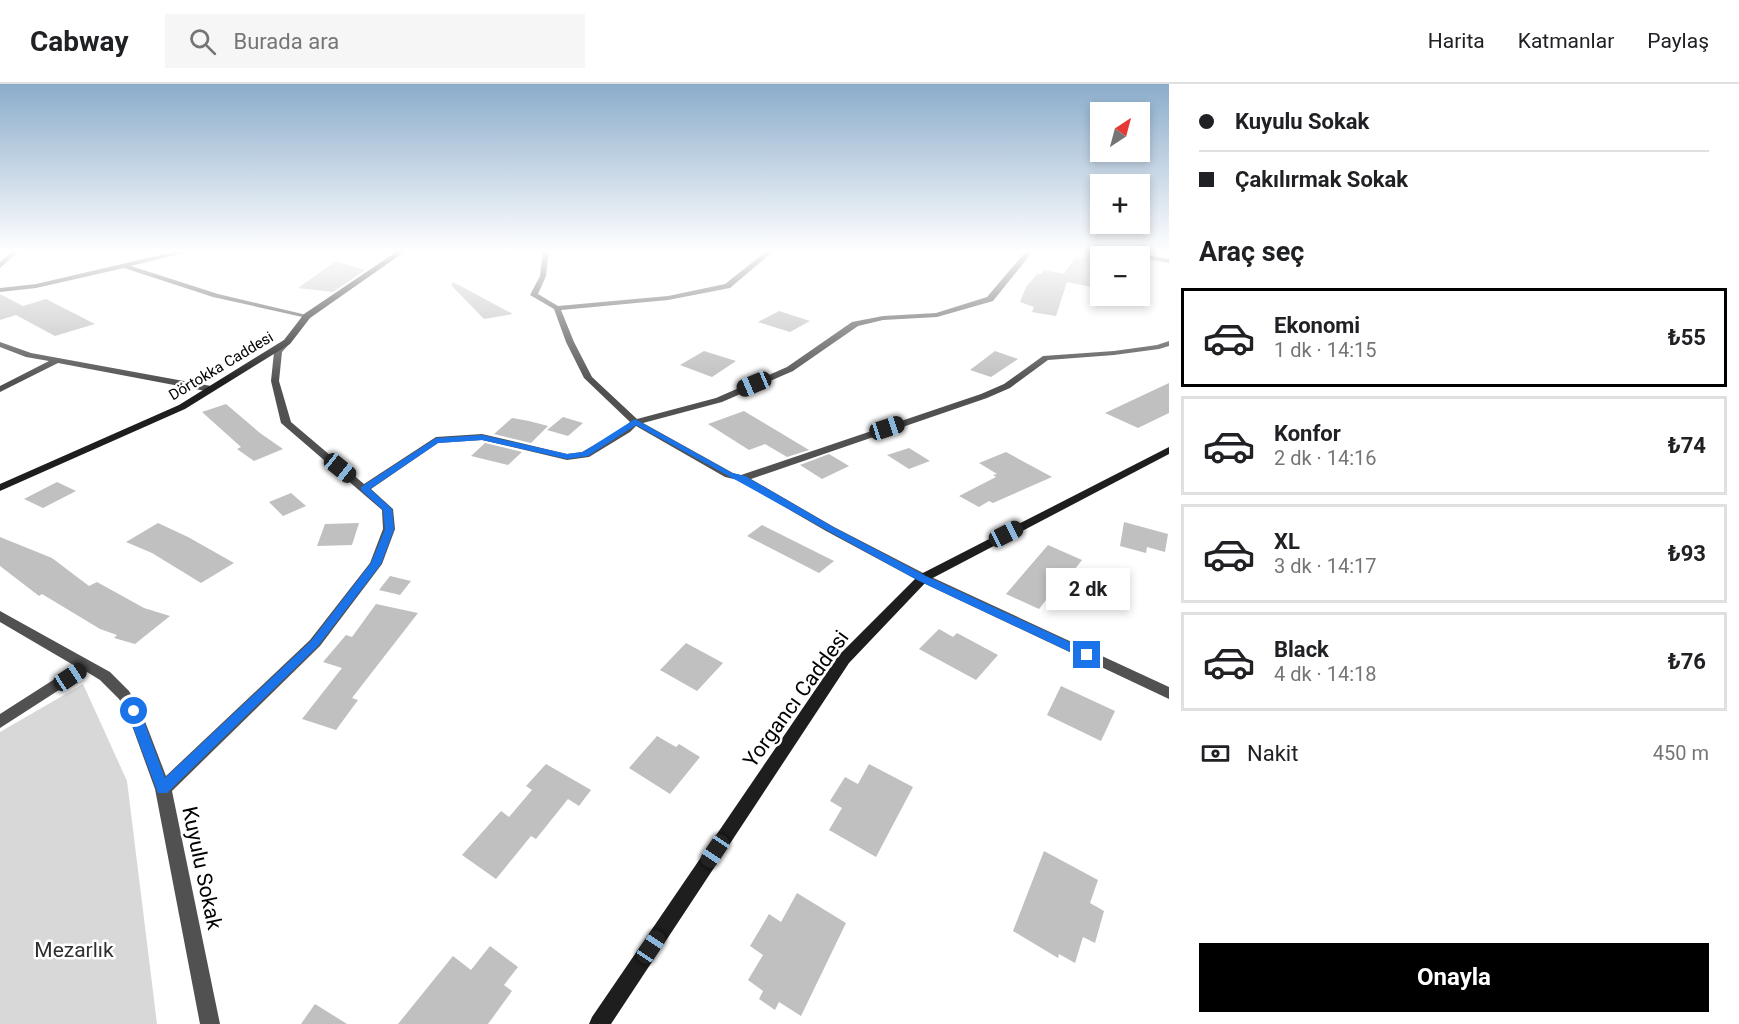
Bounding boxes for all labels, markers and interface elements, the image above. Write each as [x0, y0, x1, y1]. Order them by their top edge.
search box [165, 14, 585, 68]
text: Cabway [30, 25, 129, 58]
icon: search [186, 25, 219, 58]
text: Burada ara [234, 29, 339, 54]
text: Harita [1428, 29, 1485, 53]
text: Katmanlar [1518, 29, 1614, 53]
text: Paylaş [1647, 29, 1709, 53]
north arrow [1090, 102, 1150, 162]
map controls [1090, 102, 1150, 306]
text: Kuyulu Sokak [1235, 109, 1369, 134]
text: Çakılırmak Sokak [1235, 167, 1408, 192]
button: + [1090, 174, 1150, 234]
text: Araç seç [1199, 236, 1304, 268]
button: − [1090, 246, 1150, 306]
icon: car [1202, 311, 1256, 365]
text: Ekonomi [1274, 313, 1360, 338]
text: ₺55 [1668, 325, 1706, 350]
street label: Dörtokka Caddesi [166, 328, 276, 404]
text: 1 dk · 14:15 [1274, 338, 1377, 362]
car [734, 369, 774, 399]
car [867, 414, 907, 442]
icon: car [1202, 419, 1256, 473]
text: Konfor [1274, 421, 1341, 446]
text: ₺74 [1668, 433, 1706, 458]
text: 2 dk · 14:16 [1274, 446, 1377, 470]
car [320, 450, 360, 486]
car [986, 518, 1026, 550]
icon: car [1202, 527, 1256, 581]
text: XL [1274, 529, 1300, 554]
text: ₺93 [1668, 541, 1706, 566]
text: 3 dk · 14:17 [1274, 554, 1377, 578]
callout: 2 dk [1045, 568, 1129, 610]
text: 2 dk [1069, 577, 1107, 601]
street label: Yorgancı Caddesi [738, 626, 854, 772]
icon: car [1202, 635, 1256, 689]
text: Black [1274, 637, 1329, 662]
route end [1073, 641, 1100, 668]
text: ₺76 [1668, 649, 1706, 674]
car [50, 660, 90, 694]
text: 4 dk · 14:18 [1274, 662, 1377, 686]
route start [120, 697, 147, 724]
icon: cash [1199, 737, 1232, 770]
text: Nakit [1247, 741, 1298, 766]
text: 450 m [1653, 741, 1709, 765]
street label: Kuyulu Sokak [177, 804, 227, 932]
car [697, 831, 733, 871]
car [633, 927, 669, 967]
park label: Mezarlık [34, 938, 114, 962]
button: Onayla [1199, 943, 1709, 1012]

